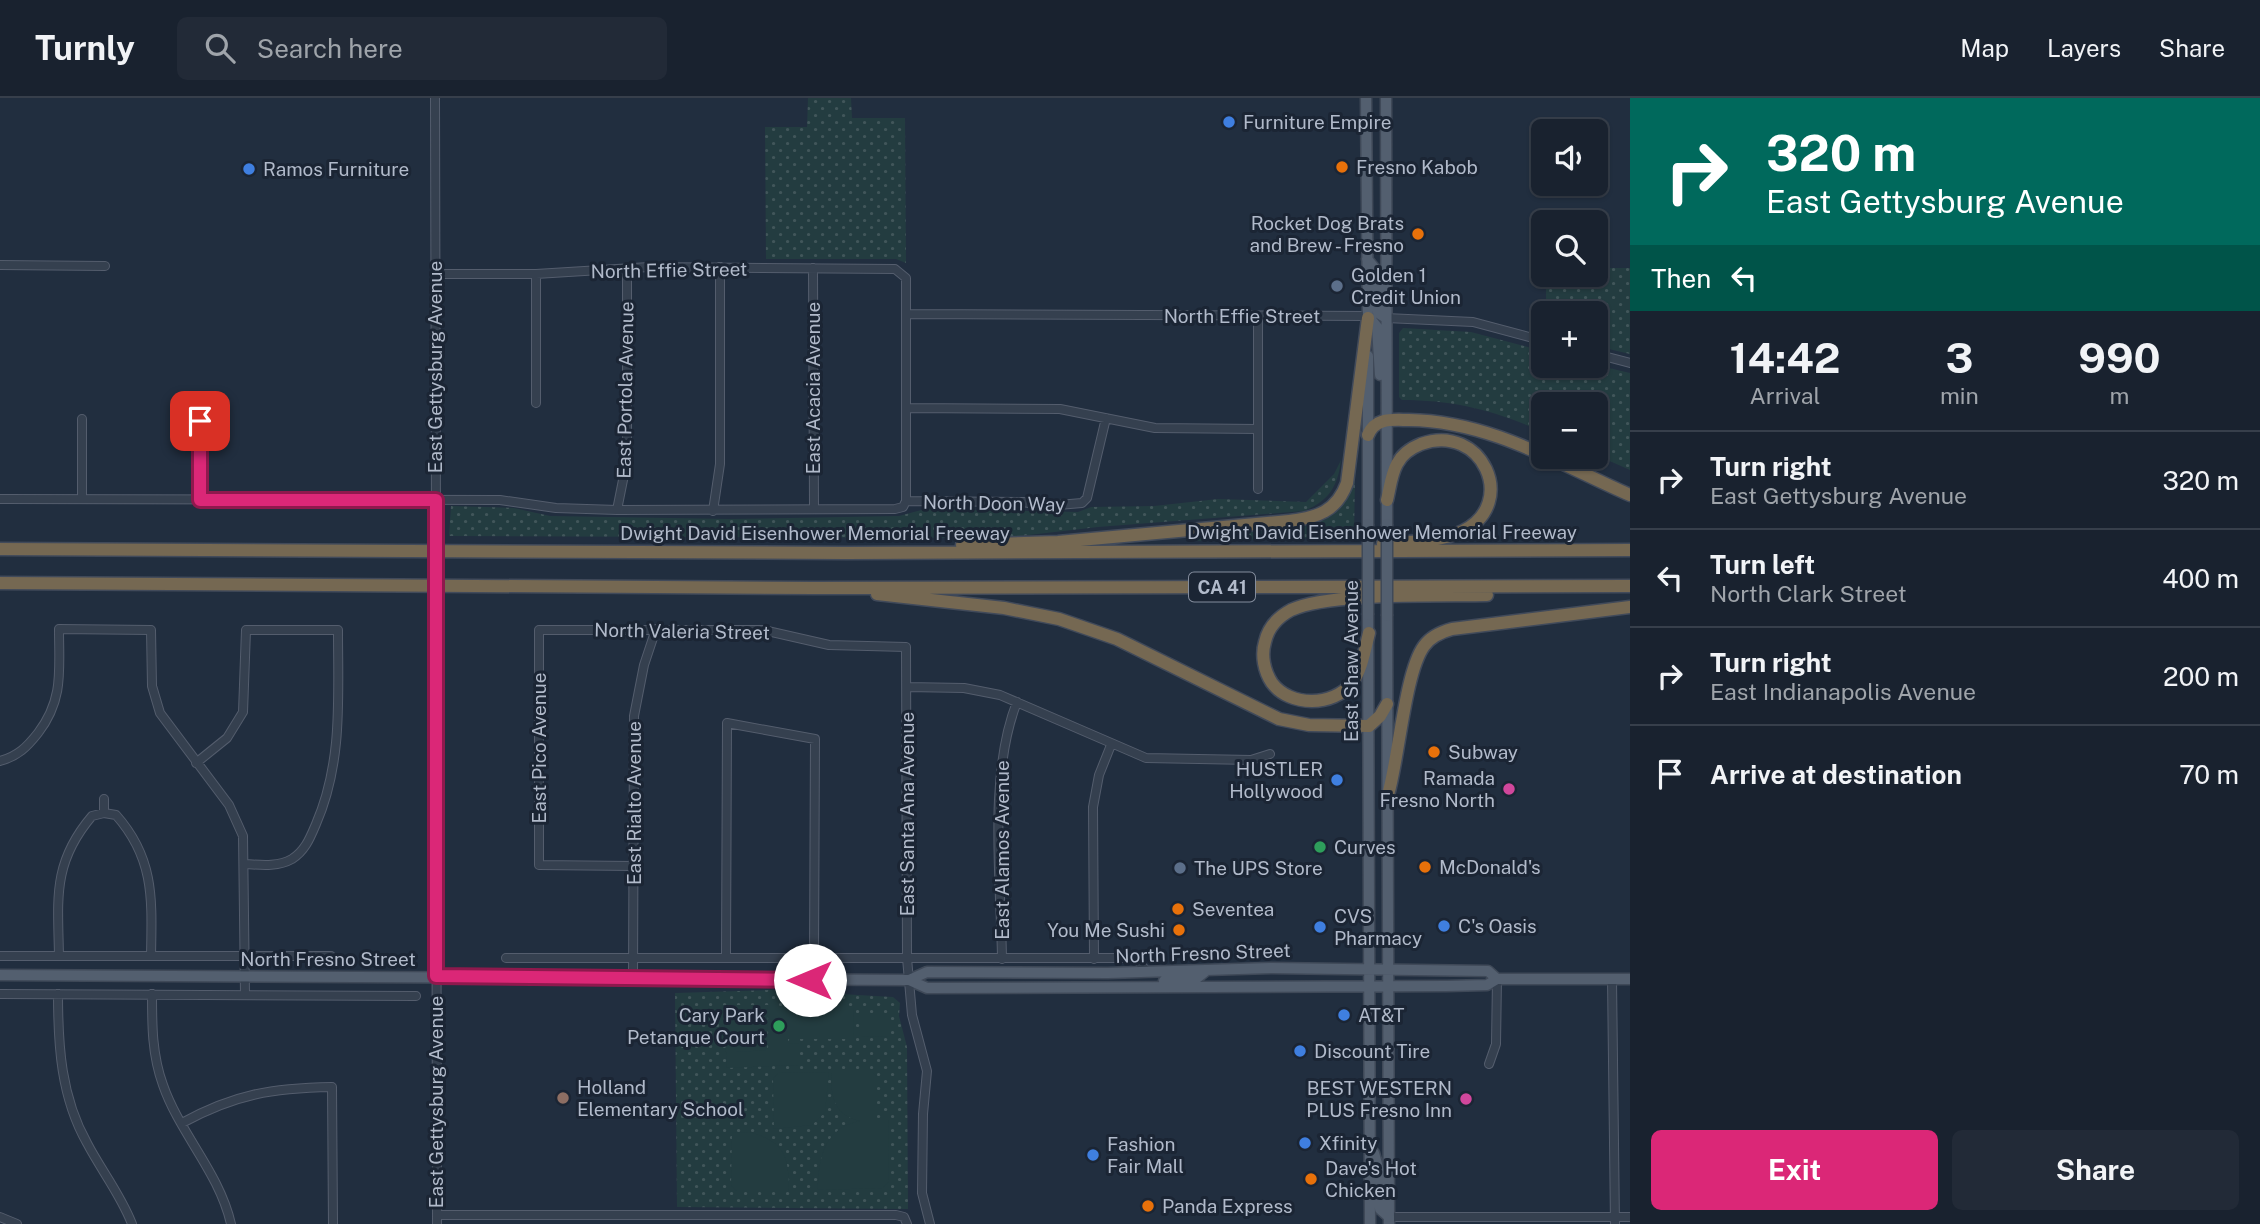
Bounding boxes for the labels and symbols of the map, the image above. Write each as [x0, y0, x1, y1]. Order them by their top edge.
place label: Furniture Empire [1243, 111, 1391, 133]
marker: Furniture Empire [1221, 114, 1237, 130]
place label: Fresno Kabob [1356, 156, 1478, 178]
place label: Ramos Furniture [263, 158, 409, 180]
marker: Fresno Kabob [1334, 159, 1350, 175]
marker: Ramos Furniture [241, 161, 257, 177]
place label: Rocket Dog Brats and Brew - Fresno [1249, 212, 1404, 256]
marker: Rocket Dog Brats and Brew - Fresno [1410, 226, 1426, 242]
street label: North Effie Street [590, 258, 748, 282]
street label: East Gettysburg Avenue [424, 261, 446, 473]
place label: Golden 1 Credit Union [1351, 264, 1461, 308]
marker: Golden 1 Credit Union [1329, 278, 1345, 294]
street label: East Portola Avenue [612, 301, 638, 479]
street label: East Acacia Avenue [802, 302, 824, 474]
street label: North Effie Street [1164, 305, 1320, 327]
pin [170, 391, 230, 451]
street label: North Doon Way [923, 491, 1065, 515]
street label: Dwight David Eisenhower Memorial Freeway [1187, 521, 1577, 543]
street label: Dwight David Eisenhower Memorial Freeway [620, 522, 1010, 544]
road number: CA 41 [1189, 573, 1255, 602]
street label: East Shaw Avenue [1340, 580, 1362, 742]
street label: North Valeria Street [594, 618, 770, 644]
street label: East Pico Avenue [528, 672, 550, 824]
street label: East Santa Ana Avenue [896, 712, 918, 916]
street label: East Rialto Avenue [623, 721, 645, 885]
place label: Subway [1448, 741, 1518, 763]
marker: Subway [1426, 744, 1442, 760]
place label: HUSTLER Hollywood [1229, 758, 1323, 802]
street label: East Alamos Avenue [991, 760, 1013, 940]
place label: Ramada Fresno North [1379, 767, 1495, 811]
marker: HUSTLER Hollywood [1329, 772, 1345, 788]
marker: Ramada Fresno North [1501, 781, 1517, 797]
place label: Curves [1334, 836, 1396, 858]
marker: Curves [1312, 839, 1328, 855]
place label: McDonald's [1439, 856, 1541, 878]
place label: The UPS Store [1194, 857, 1323, 879]
marker: McDonald's [1417, 859, 1433, 875]
marker: The UPS Store [1172, 860, 1188, 876]
place label: Seventea [1192, 898, 1274, 920]
marker: Seventea [1170, 901, 1186, 917]
place label: CVS Pharmacy [1334, 905, 1422, 949]
place label: C's Oasis [1458, 915, 1537, 937]
marker: C's Oasis [1436, 918, 1452, 934]
place label: You Me Sushi [1047, 919, 1165, 941]
marker: CVS Pharmacy [1312, 919, 1328, 935]
marker: You Me Sushi [1171, 922, 1187, 938]
street label: North Fresno Street [1115, 939, 1291, 967]
position arrow [773, 943, 847, 1017]
street label: North Fresno Street [240, 948, 416, 970]
street label: East Gettysburg Avenue [425, 996, 447, 1208]
place label: Cary Park Petanque Court [627, 1004, 765, 1048]
place label: AT&T [1358, 1004, 1405, 1026]
marker: AT&T [1336, 1007, 1352, 1023]
marker: Cary Park Petanque Court [771, 1018, 787, 1034]
place label: Discount Tire [1314, 1040, 1430, 1062]
marker: Discount Tire [1292, 1043, 1308, 1059]
place label: Holland Elementary School [577, 1076, 744, 1120]
place label: BEST WESTERN PLUS Fresno Inn [1306, 1077, 1452, 1121]
marker: Holland Elementary School [555, 1090, 571, 1106]
marker: BEST WESTERN PLUS Fresno Inn [1458, 1091, 1474, 1107]
place label: Xfinity [1319, 1132, 1377, 1154]
place label: Fashion Fair Mall [1107, 1133, 1184, 1177]
marker: Xfinity [1297, 1135, 1313, 1151]
marker: Fashion Fair Mall [1085, 1147, 1101, 1163]
place label: Dave's Hot Chicken [1325, 1157, 1417, 1201]
marker: Dave's Hot Chicken [1303, 1171, 1319, 1187]
place label: Panda Express [1162, 1195, 1293, 1217]
marker: Panda Express [1140, 1198, 1156, 1214]

